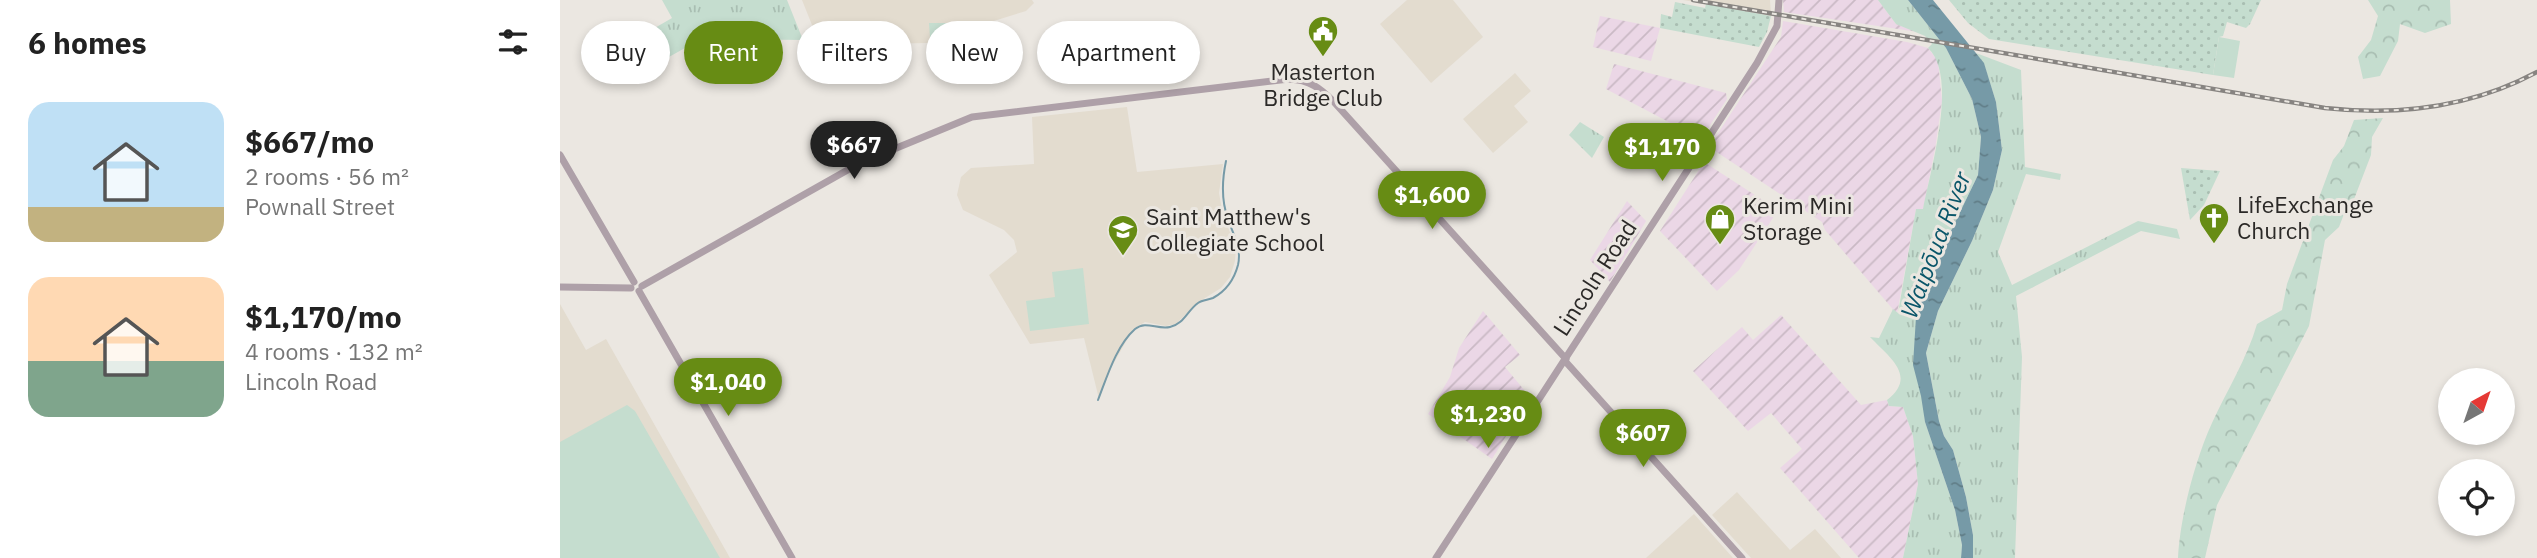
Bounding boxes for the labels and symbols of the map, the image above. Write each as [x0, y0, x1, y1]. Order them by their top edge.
public building icon: Masterton Bridge Club [1306, 14, 1340, 58]
place label: Masterton Bridge Club [1263, 56, 1383, 112]
pin: $667 [813, 122, 895, 181]
pin: $1,170 [1605, 124, 1719, 183]
water label: Waipōua River [1892, 166, 1978, 323]
pin: $1,600 [1375, 172, 1489, 231]
place label: LifeExchange Church [2237, 189, 2374, 245]
place label: Kerim Mini Storage [1743, 190, 1853, 246]
place label: Saint Matthew's Collegiate School [1146, 201, 1324, 257]
church icon: LifeExchange Church [2197, 201, 2231, 245]
shop icon: Kerim Mini Storage [1703, 202, 1737, 246]
school or university icon: Saint Matthew's Collegiate School [1106, 213, 1140, 257]
street label: Lincoln Road [1546, 214, 1643, 341]
pin: $1,040 [671, 358, 785, 418]
north arrow [2438, 368, 2515, 444]
pin: $1,230 [1431, 391, 1545, 450]
pin: $607 [1602, 410, 1684, 469]

